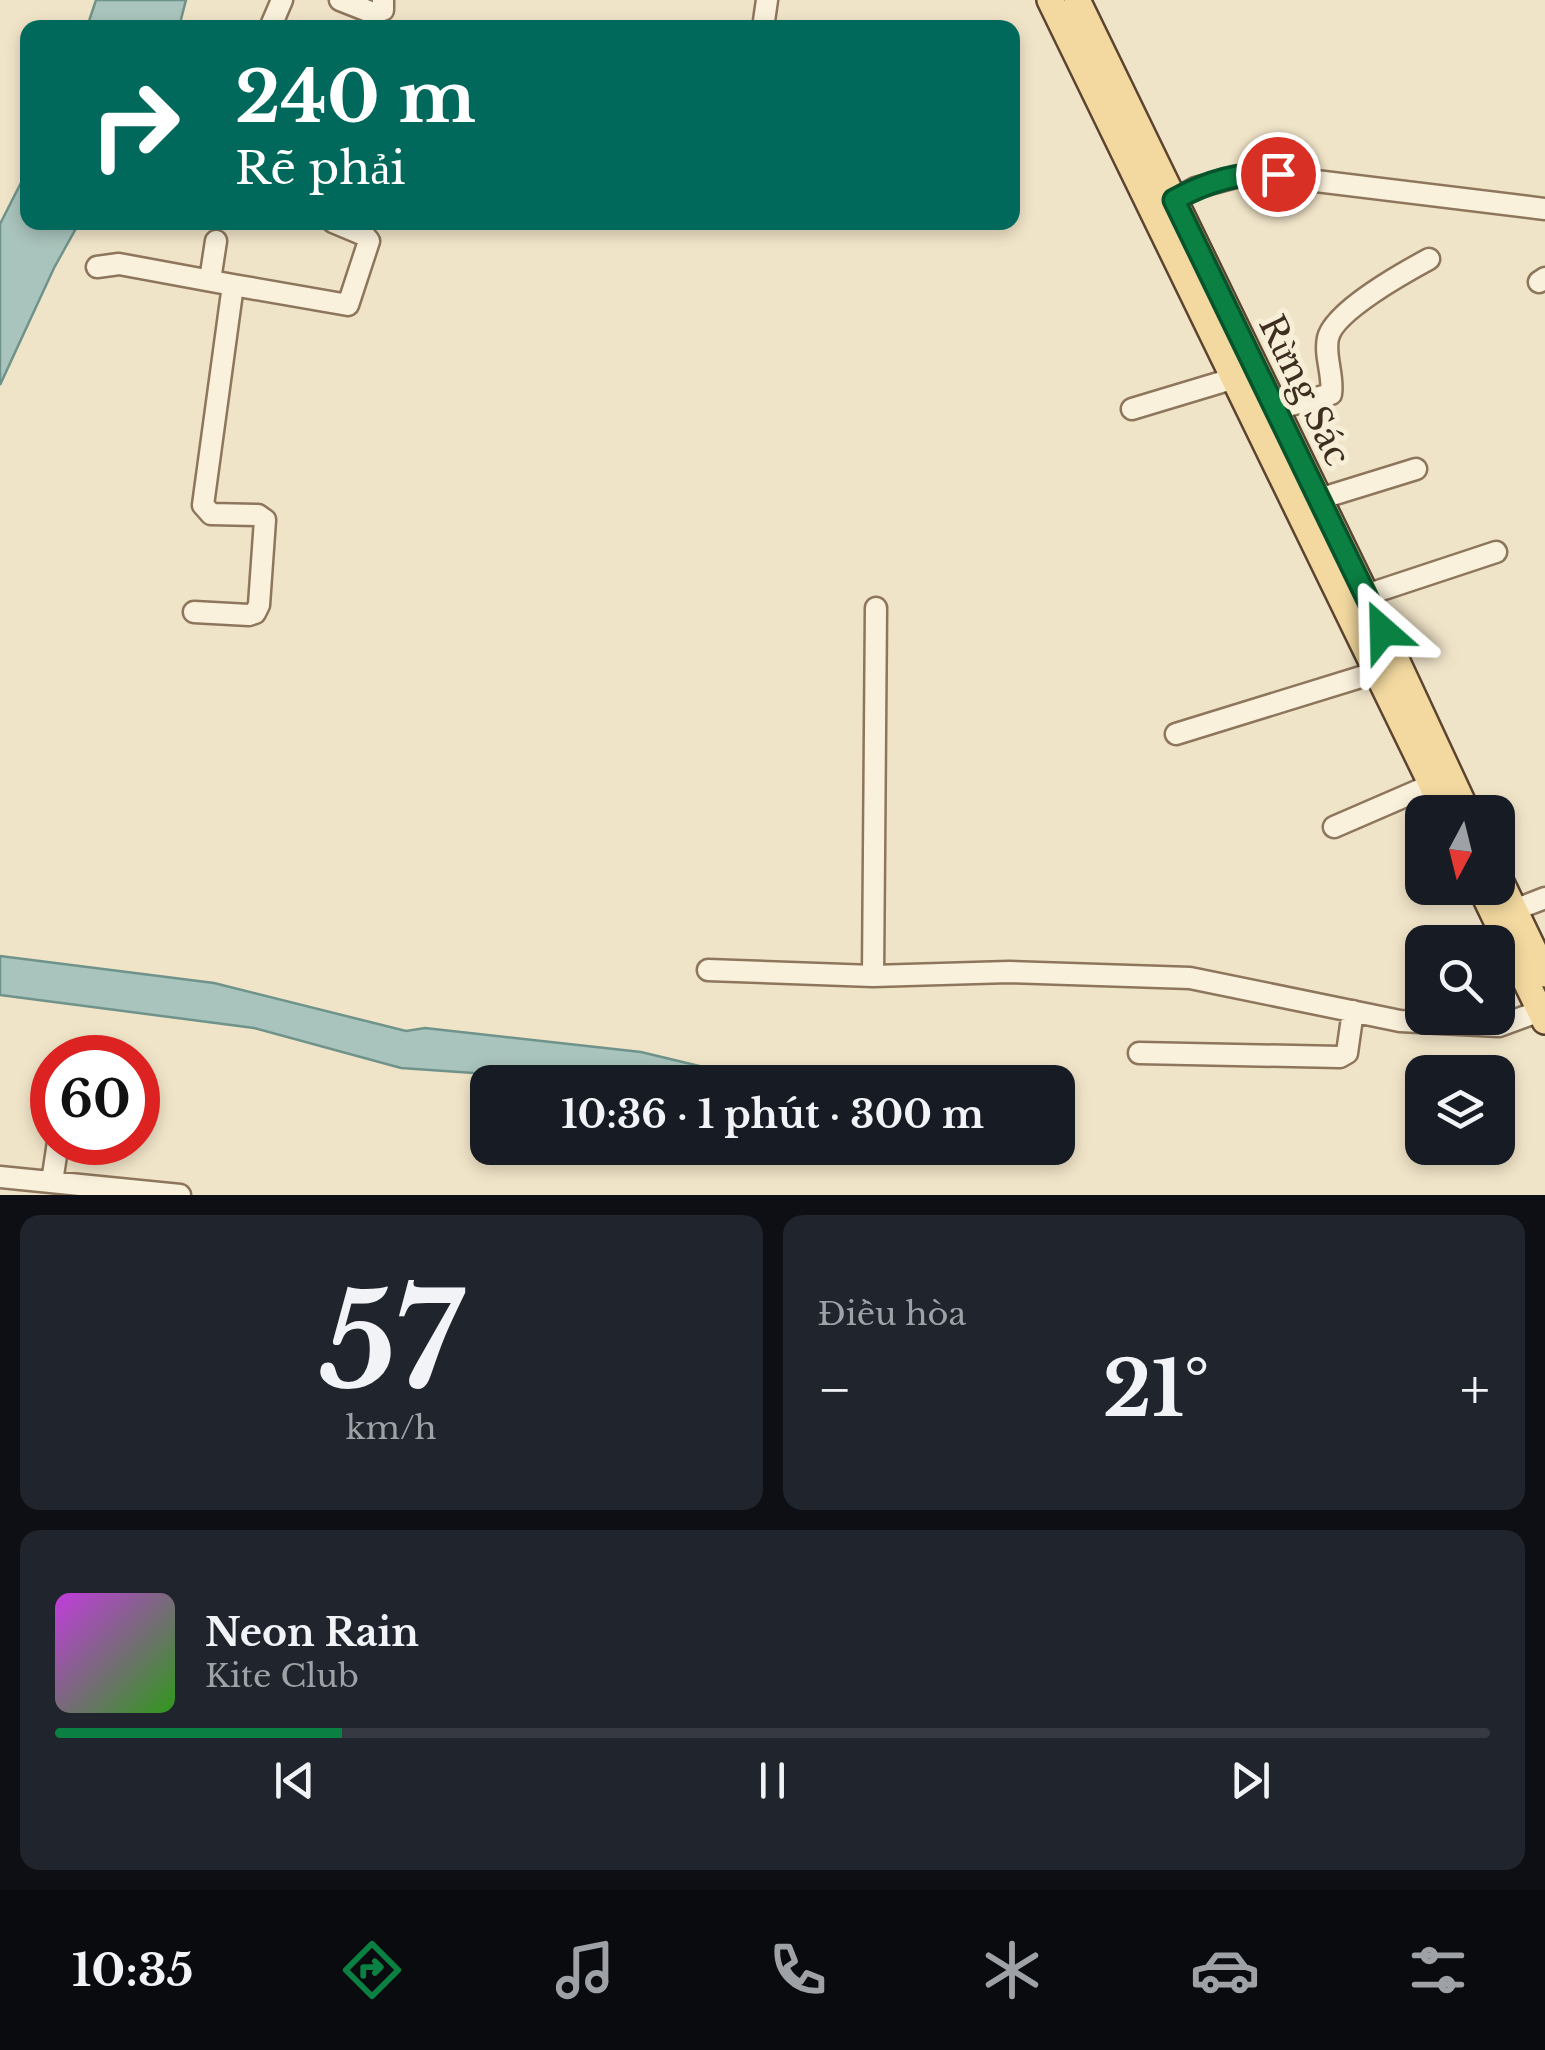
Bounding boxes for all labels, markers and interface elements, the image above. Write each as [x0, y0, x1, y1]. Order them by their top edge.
text: 240 m [235, 54, 476, 141]
icon: right [70, 60, 200, 190]
pin [1236, 132, 1321, 217]
text: Rẽ phải [235, 140, 406, 196]
icon: arrive [1251, 147, 1306, 202]
street label: Rừng Sác [1250, 308, 1360, 472]
position arrow [1331, 579, 1435, 683]
north arrow [1405, 795, 1515, 905]
map controls [1405, 795, 1515, 1165]
button: search [1405, 925, 1515, 1035]
speed limit sign: 60 [30, 1035, 160, 1165]
button: layers [1405, 1055, 1515, 1165]
text: 10:36 · 1 phút · 300 m [561, 1091, 984, 1138]
text: 57 [319, 1262, 463, 1423]
text: Điều hòa [818, 1294, 966, 1334]
text: 21° [1103, 1343, 1209, 1436]
text: − [818, 1356, 852, 1424]
text: + [1460, 1356, 1490, 1424]
text: km/h [346, 1408, 437, 1448]
text: Neon Rain [205, 1609, 419, 1656]
text: Kite Club [205, 1656, 359, 1696]
icon: previous [267, 1753, 322, 1808]
icon: pause [745, 1753, 800, 1808]
icon: next [1223, 1753, 1278, 1808]
icon: directions [337, 1935, 407, 2005]
icon: music [550, 1935, 620, 2005]
icon: phone [763, 1935, 833, 2005]
icon: climate [977, 1935, 1047, 2005]
icon: car [1190, 1935, 1260, 2005]
icon: filters [1403, 1935, 1473, 2005]
text: 10:35 [72, 1942, 193, 1998]

